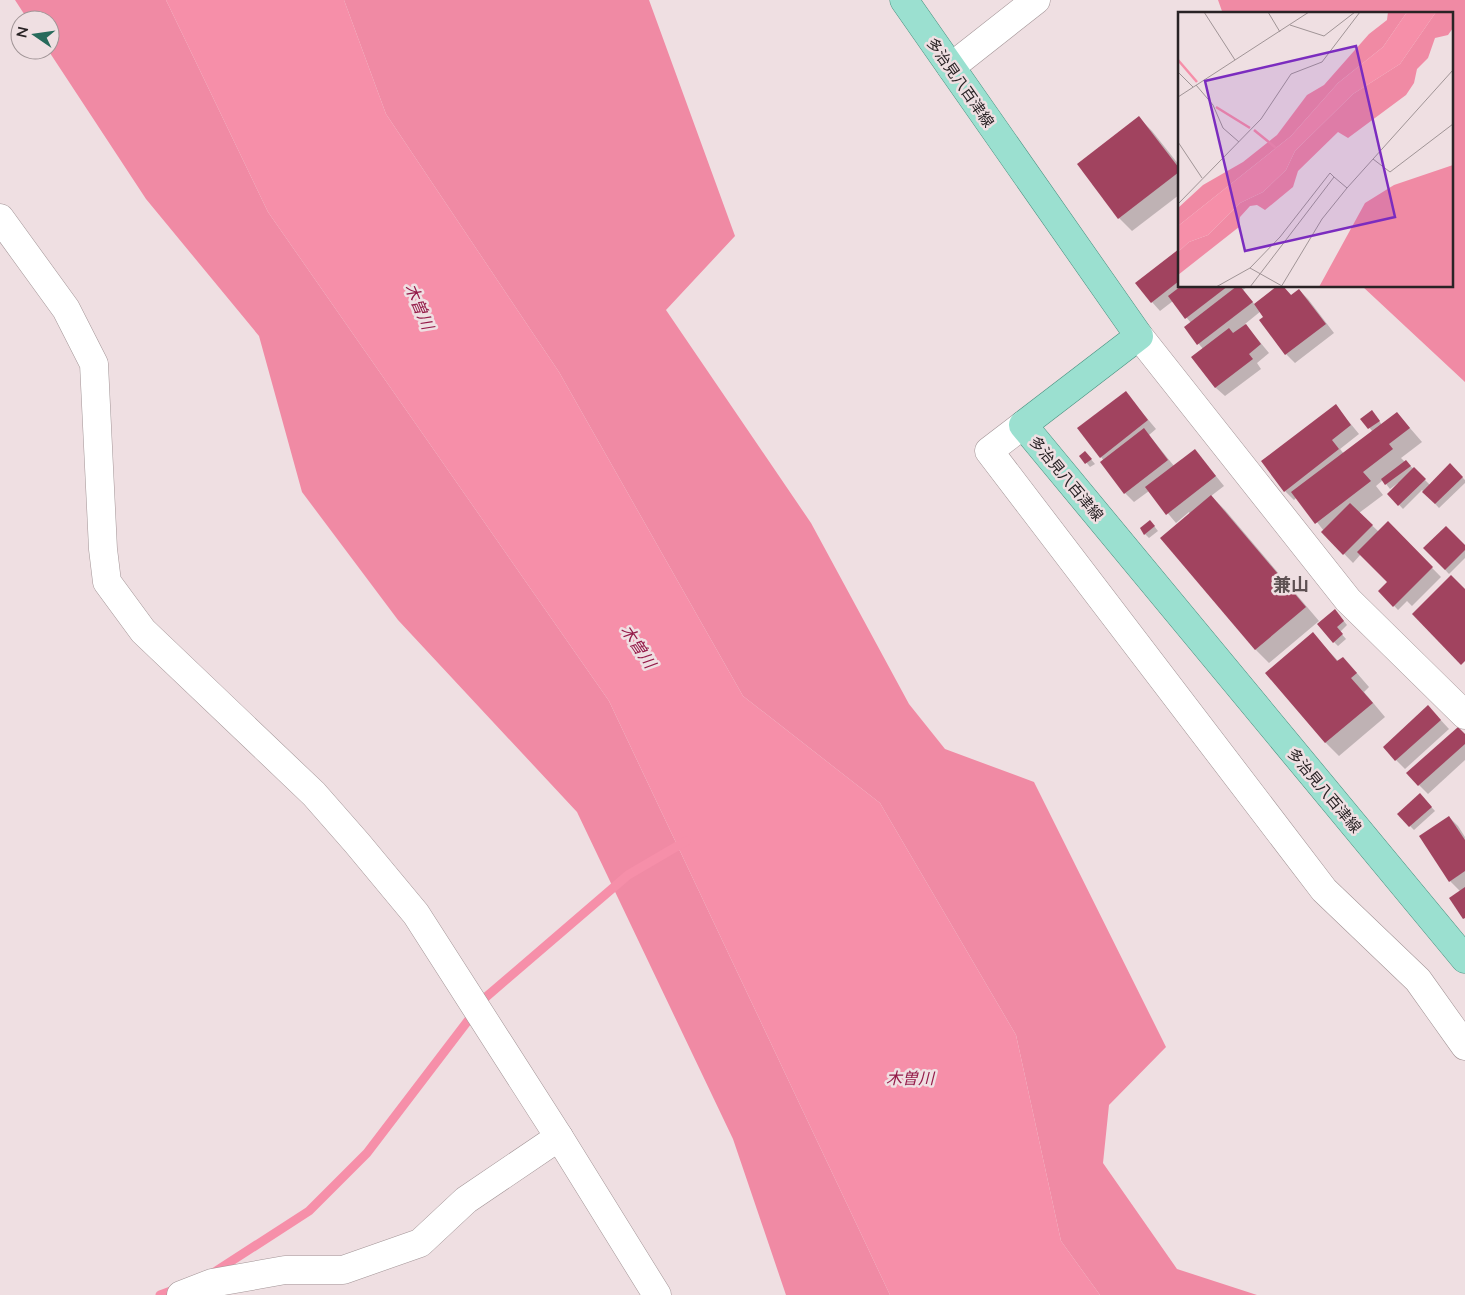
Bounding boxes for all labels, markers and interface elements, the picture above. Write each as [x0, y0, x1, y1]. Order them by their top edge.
north arrow [10, 10, 60, 60]
inset map [1178, 12, 1452, 288]
text: N [12, 25, 31, 39]
street label: 多治見八百津線 [924, 34, 998, 130]
water label: 木曽川 [402, 280, 439, 334]
street label: 多治見八百津線 [1026, 432, 1108, 524]
district label: 兼山 [1273, 573, 1309, 595]
water label: 木曽川 [618, 621, 661, 673]
street label: 多治見八百津線 [1284, 744, 1366, 836]
water label: 木曽川 [886, 1068, 936, 1087]

